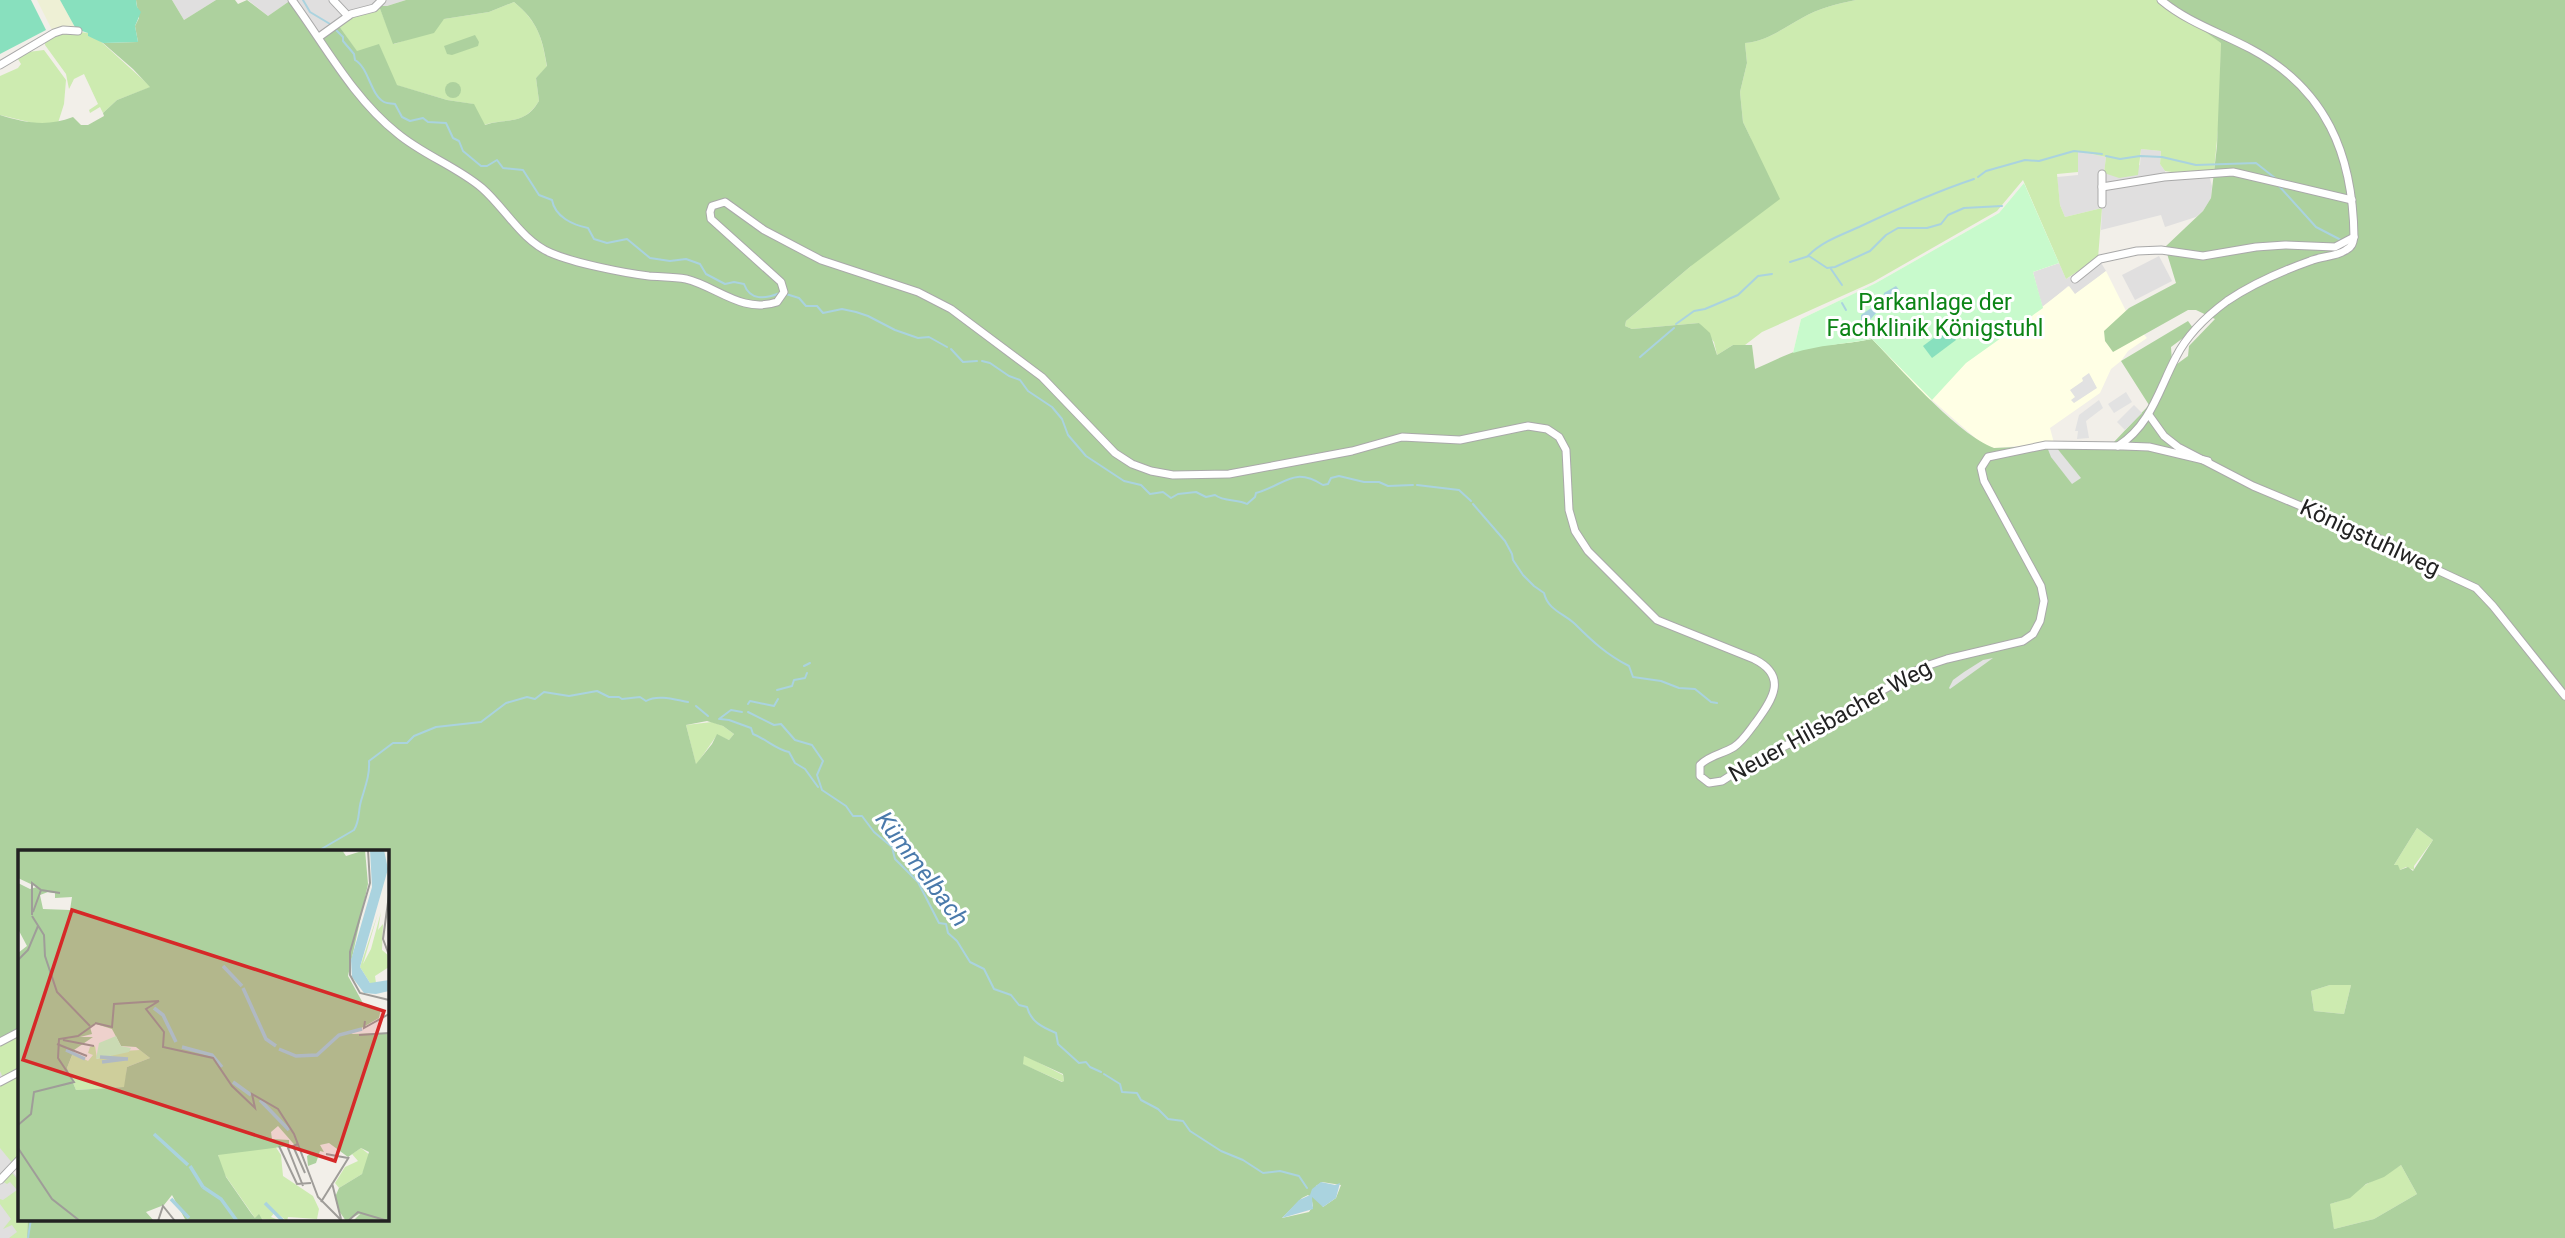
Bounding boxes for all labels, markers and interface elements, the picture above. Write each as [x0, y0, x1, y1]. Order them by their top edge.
park label: Parkanlage der Fachklinik Königstuhl [1827, 289, 2043, 342]
street label: Königstuhlweg [2296, 494, 2444, 582]
street label: Neuer Hilsbacher Weg [1724, 654, 1936, 788]
water label: Kümmelbach [870, 806, 974, 932]
inset map [18, 850, 388, 1220]

